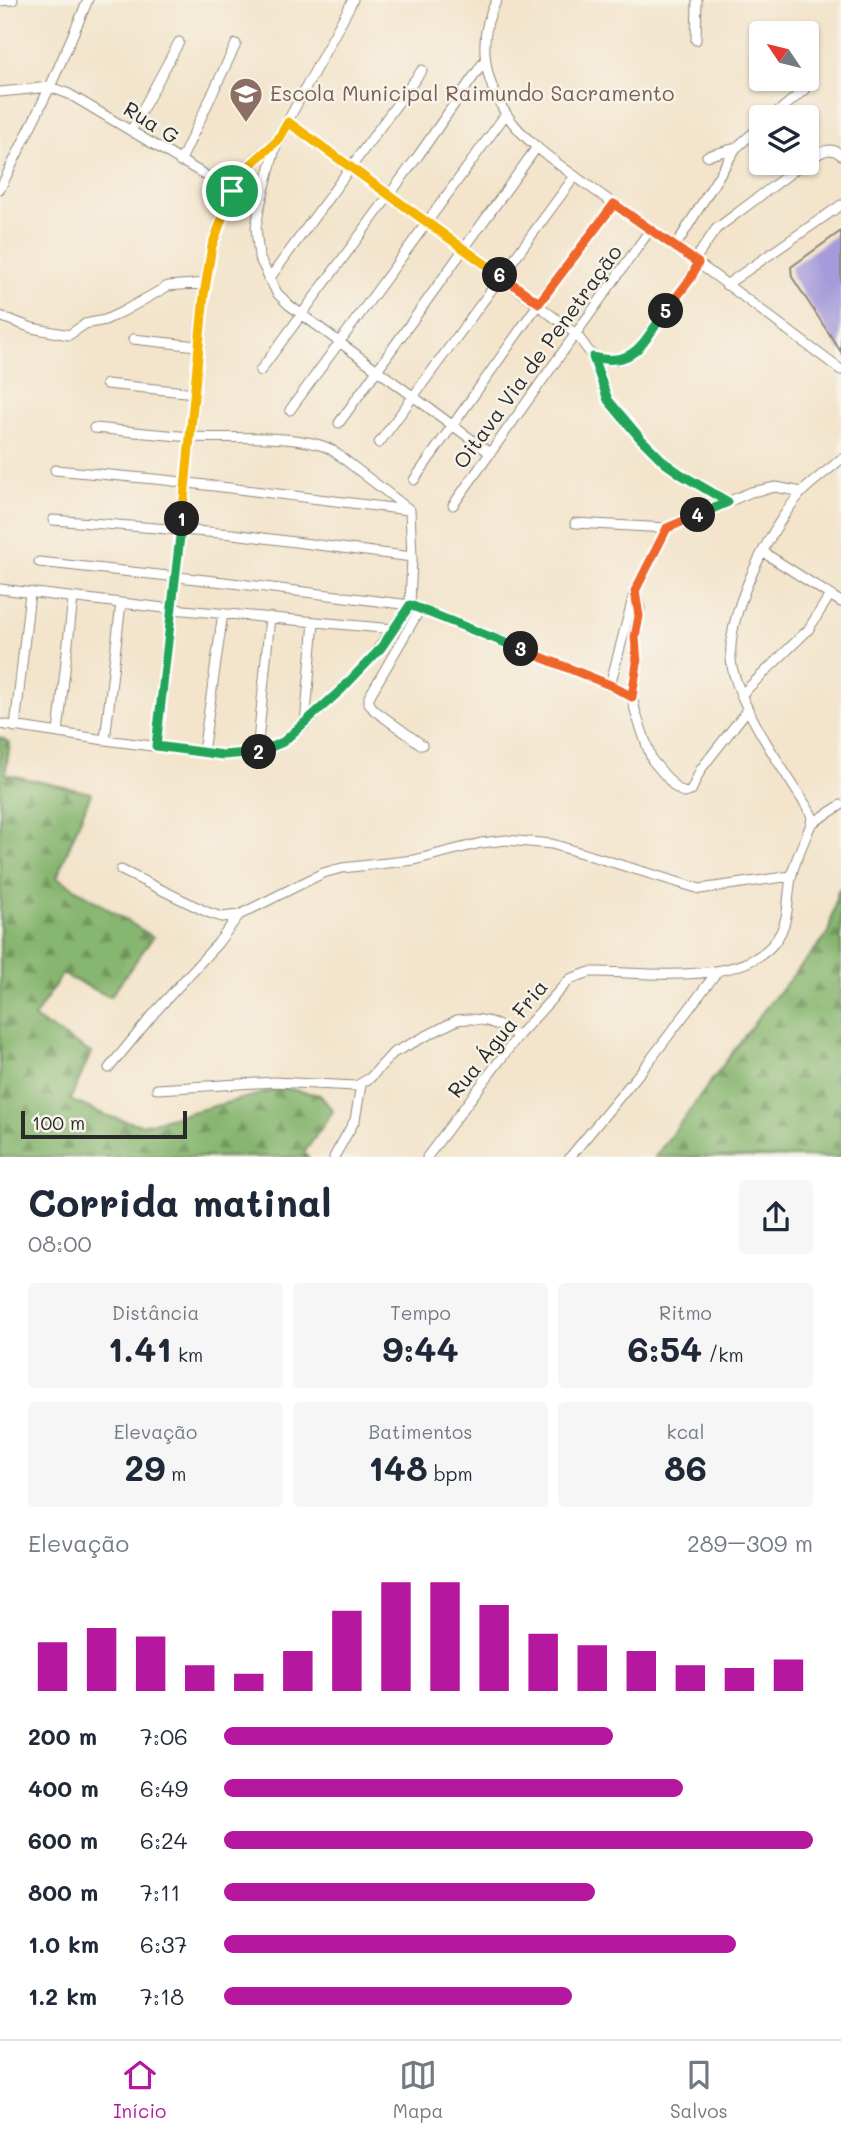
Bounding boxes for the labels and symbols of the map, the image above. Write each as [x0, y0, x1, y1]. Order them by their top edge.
north arrow [749, 21, 819, 91]
school or university icon: Escola Municipal Raimundo Sacramento [227, 75, 265, 124]
place label: Escola Municipal Raimundo Sacramento [270, 79, 674, 106]
street label: Rua G [119, 94, 185, 149]
pin [202, 161, 262, 221]
street label: Oitava Via de Penetração [446, 239, 627, 473]
pin: 6 [482, 258, 518, 292]
pin: 5 [648, 294, 684, 328]
pin: 4 [680, 498, 716, 532]
pin: 1 [164, 502, 200, 536]
pin: 3 [504, 632, 538, 666]
pin: 2 [242, 734, 276, 770]
street label: Rua Água Fria [441, 973, 553, 1103]
scale bar [21, 1108, 187, 1140]

